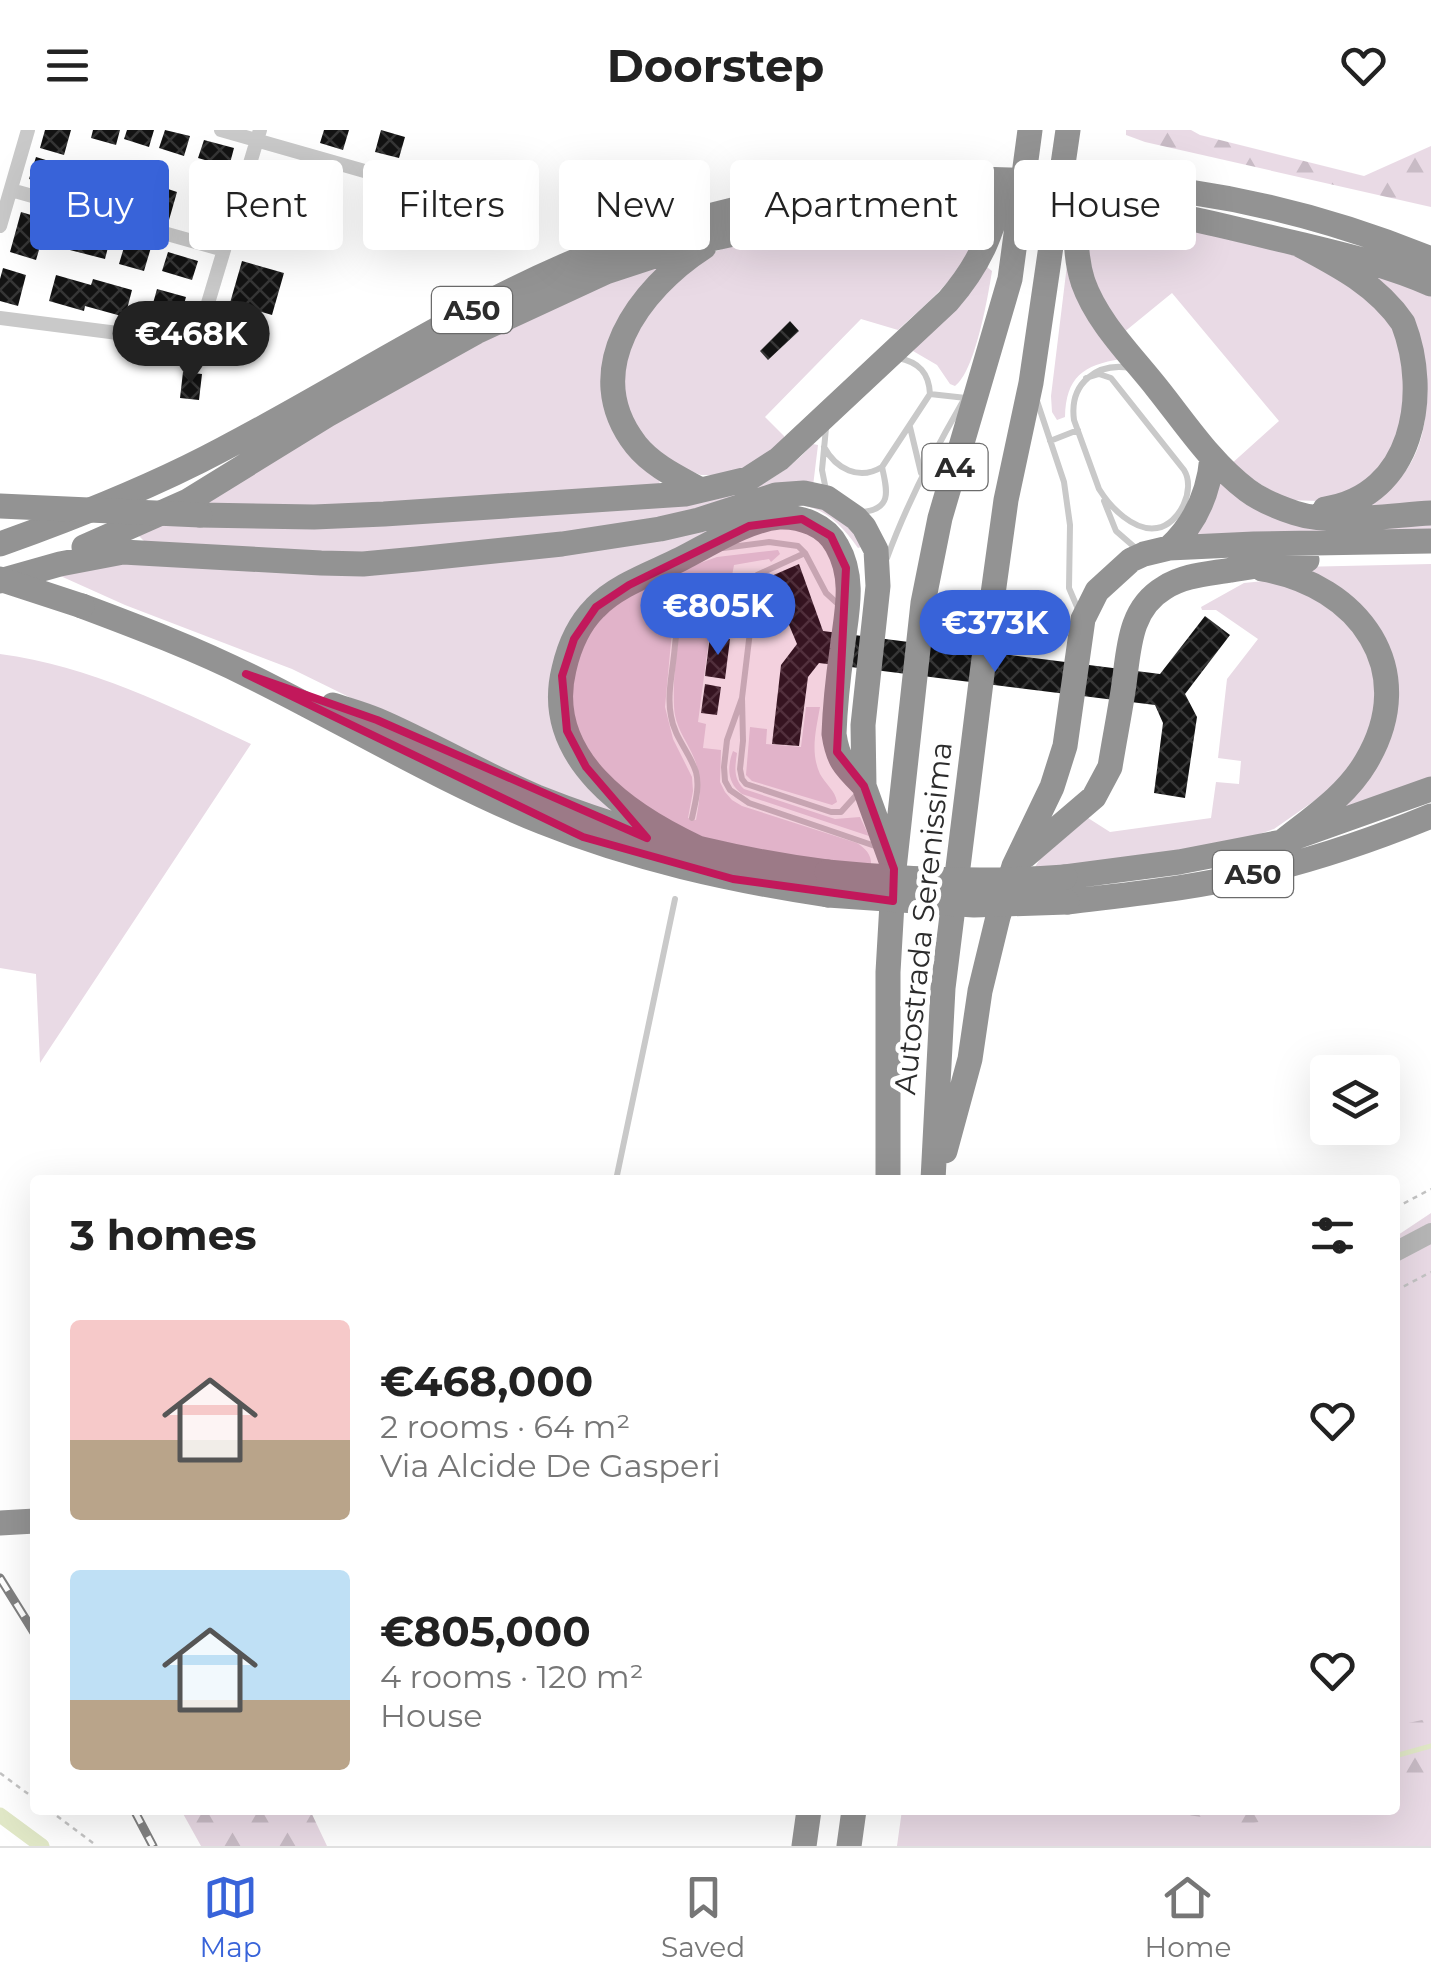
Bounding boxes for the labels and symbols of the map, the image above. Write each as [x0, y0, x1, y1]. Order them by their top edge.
road number: A50 [432, 287, 512, 333]
pin: €468K [121, 301, 261, 386]
road number: A4 [922, 444, 988, 490]
pin: €805K [648, 573, 788, 658]
pin: €373K [925, 590, 1065, 675]
street label: Autostrada Serenissima [886, 740, 960, 1096]
road number: A50 [1213, 851, 1293, 897]

